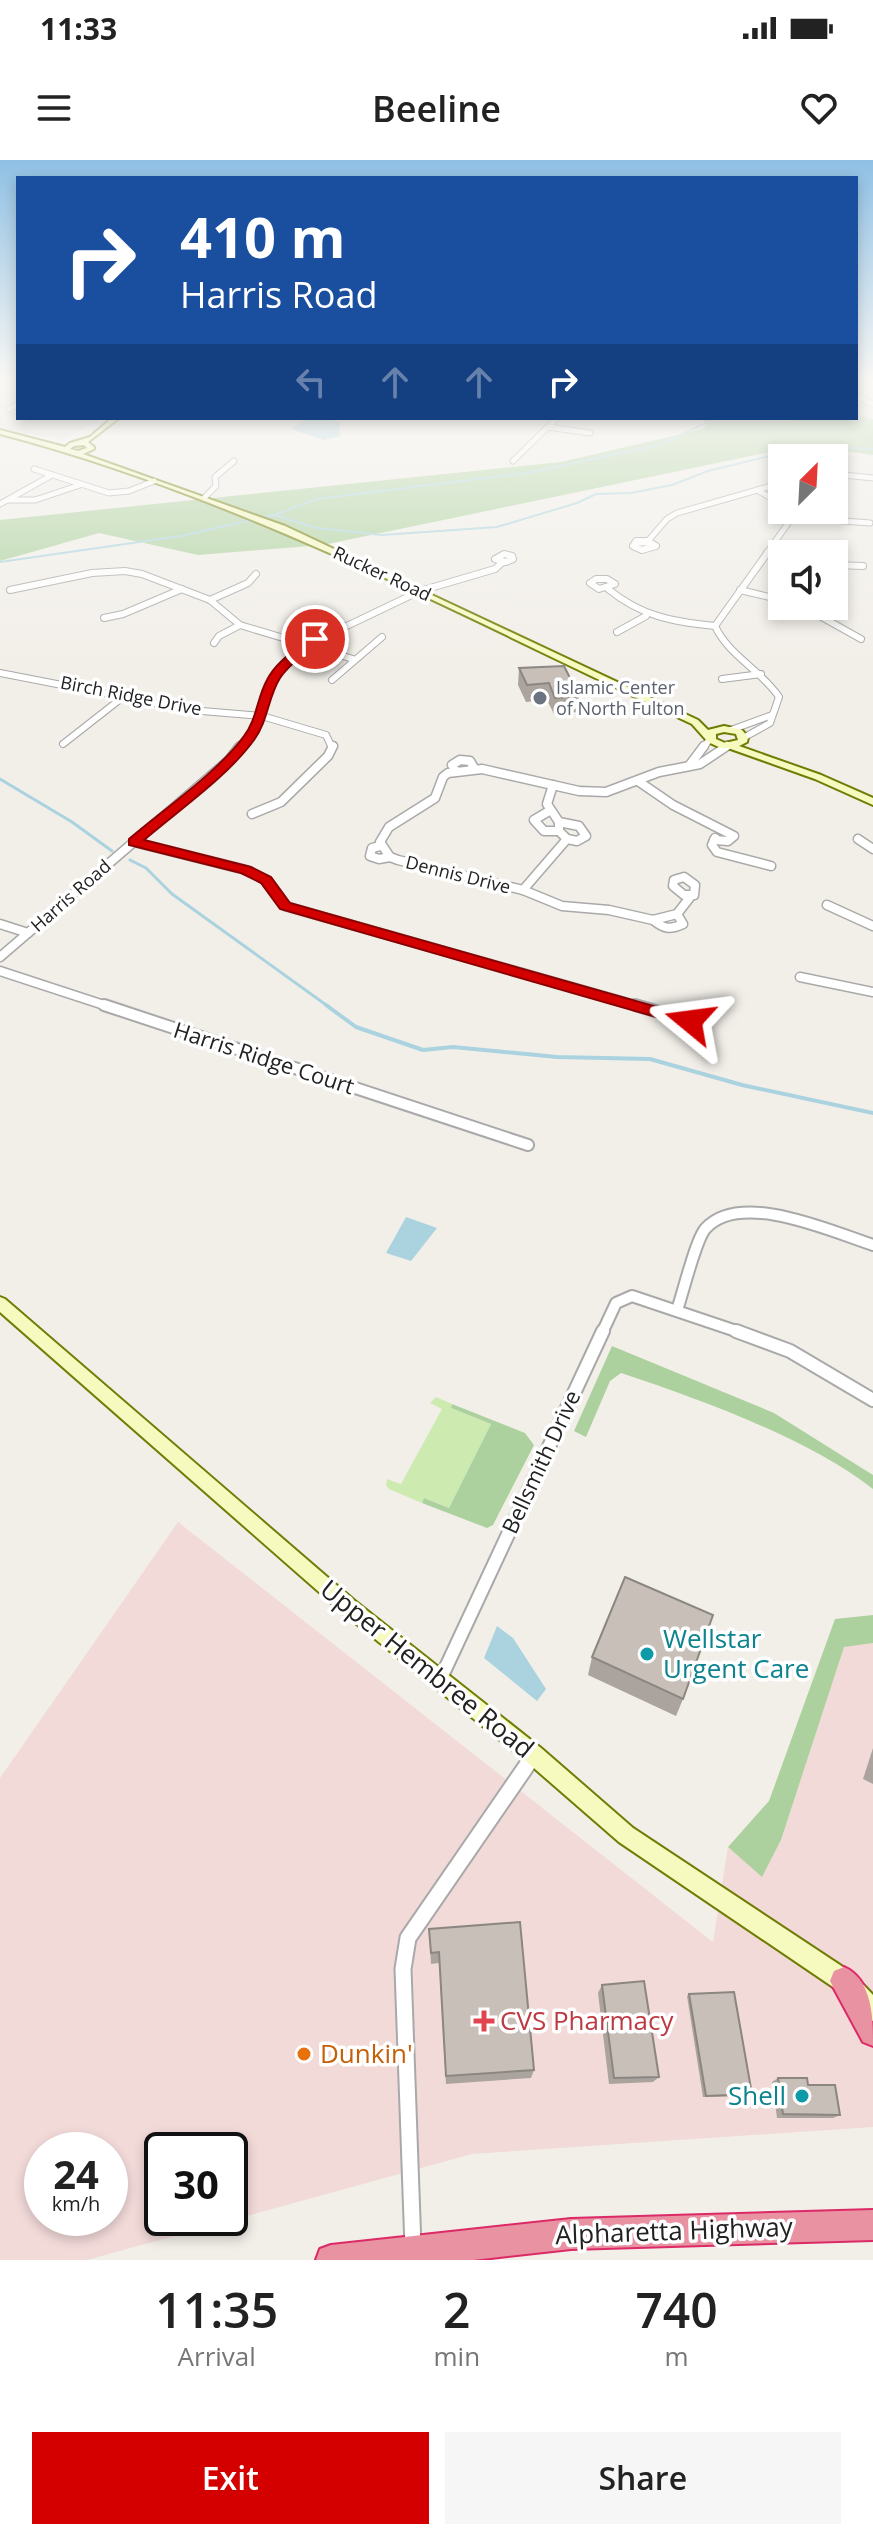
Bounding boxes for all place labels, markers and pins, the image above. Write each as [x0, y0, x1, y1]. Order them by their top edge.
pin [281, 605, 349, 673]
place label: Islamic Center of North Fulton [556, 675, 685, 720]
marker: Islamic Center of North Fulton [531, 689, 549, 707]
place label: Wellstar Urgent Care [663, 1620, 809, 1686]
marker: Wellstar Urgent Care [638, 1645, 656, 1663]
place label: CVS Pharmacy [500, 2002, 675, 2038]
marker: CVS Pharmacy [475, 2012, 493, 2030]
place label: Dunkin' [320, 2035, 413, 2071]
marker: Dunkin' [295, 2045, 313, 2063]
place label: Shell [728, 2077, 786, 2113]
marker: Shell [793, 2087, 811, 2105]

